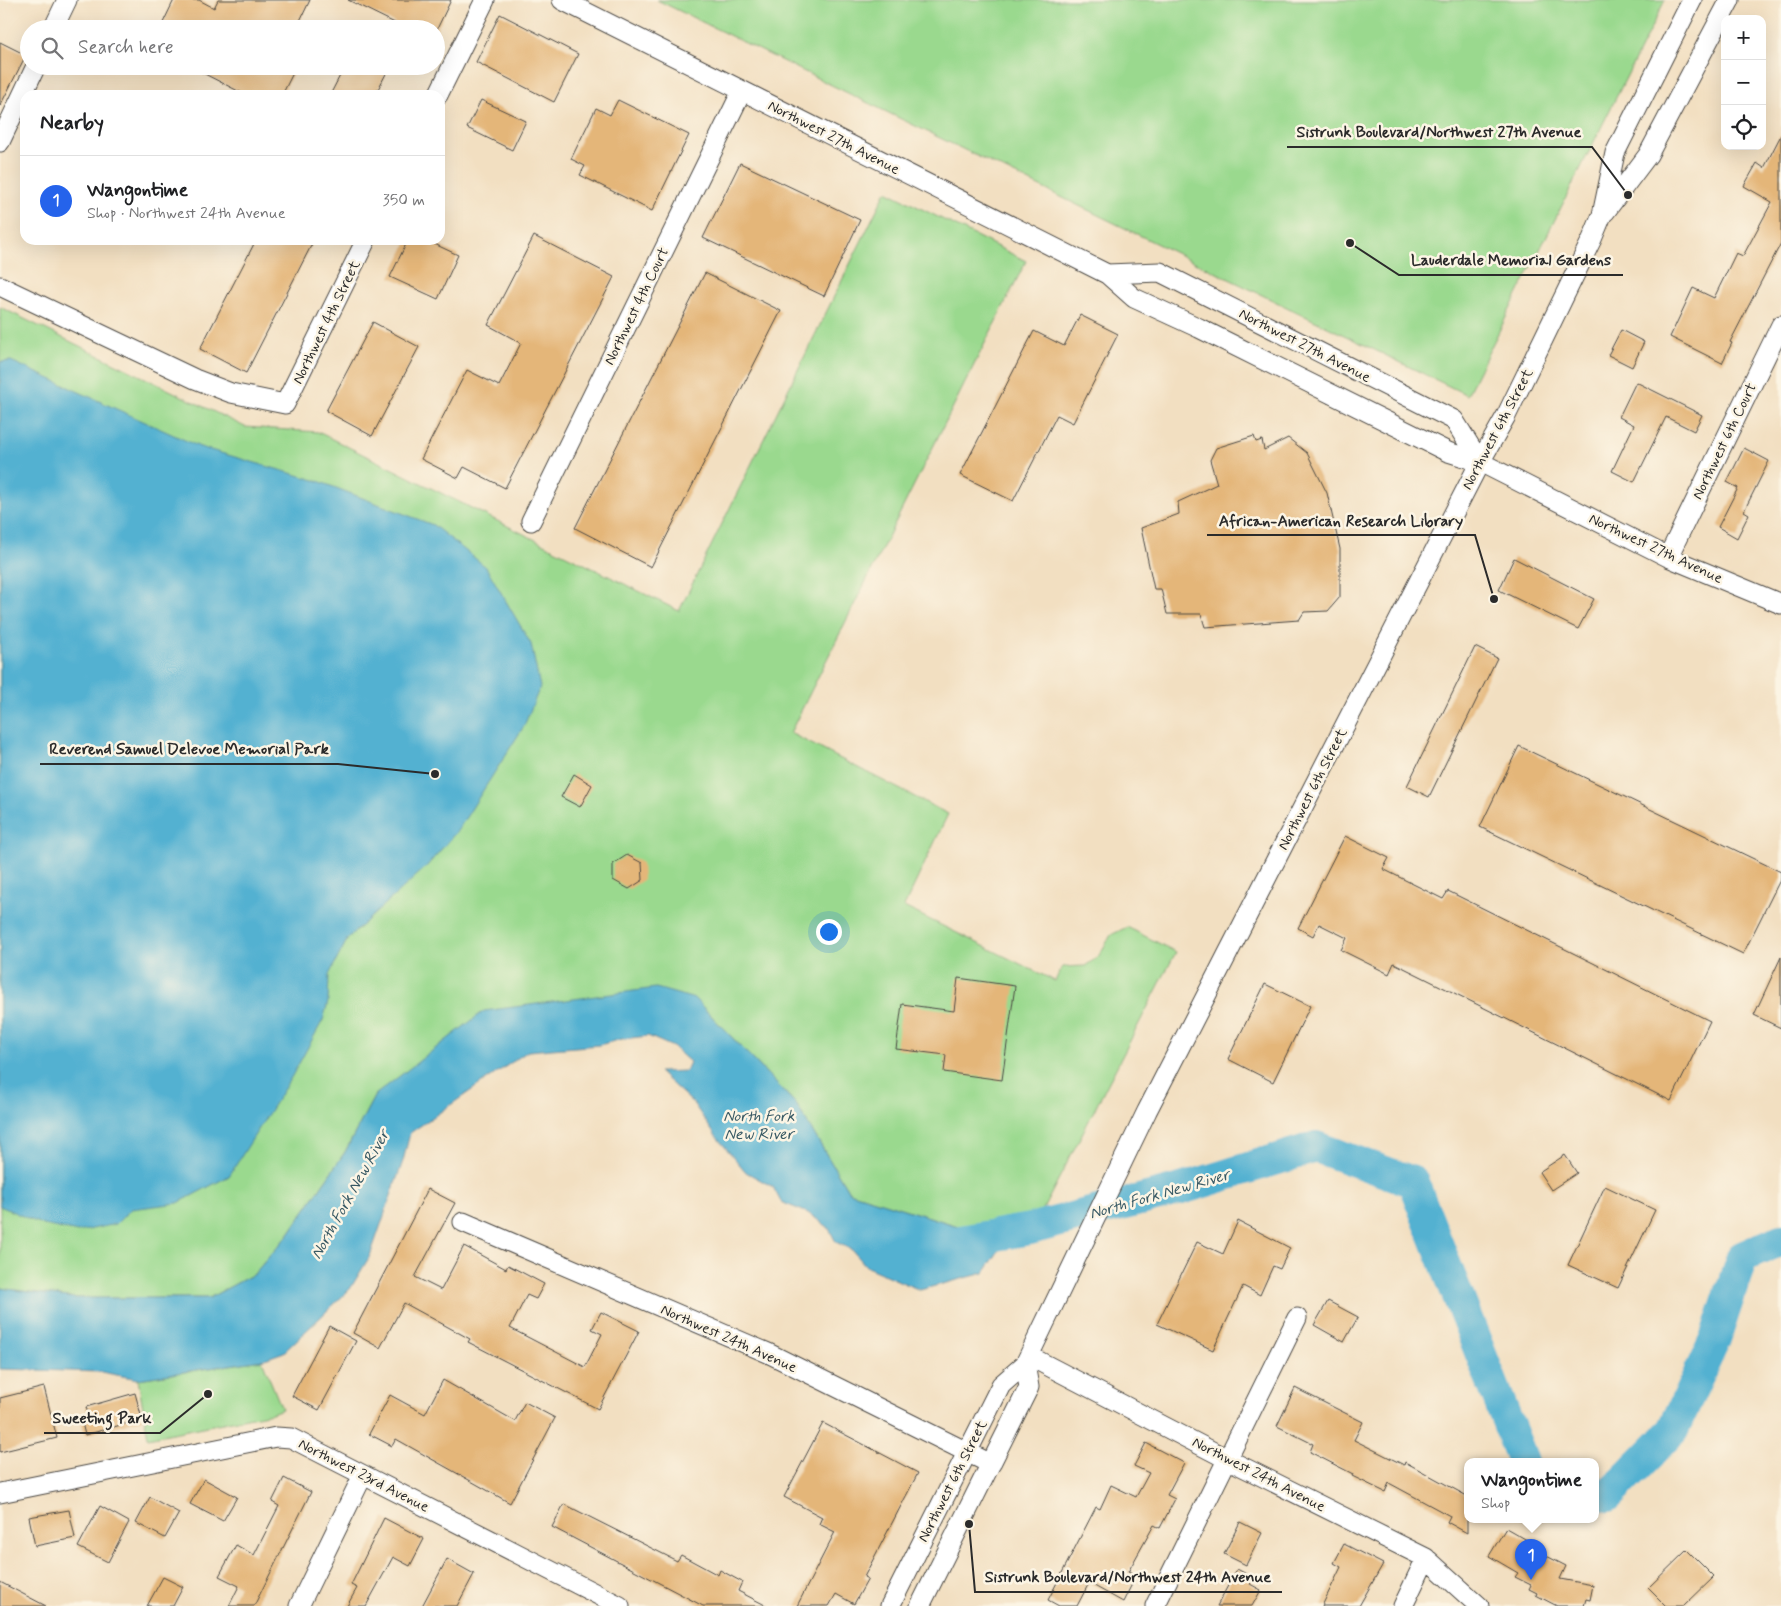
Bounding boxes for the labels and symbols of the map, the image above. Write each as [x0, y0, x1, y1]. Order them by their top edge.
street label: Northwest 27th Avenue [764, 96, 903, 180]
callout: Sistrunk Boulevard/Northwest 27th Avenue [1287, 116, 1592, 147]
text: Sistrunk Boulevard/Northwest 27th Avenue [1297, 122, 1582, 143]
street label: Northwest 4th Court [600, 244, 674, 369]
callout: Lauderdale Memorial Gardens [1399, 244, 1623, 275]
text: Lauderdale Memorial Gardens [1411, 250, 1611, 271]
street label: Northwest 4th Street [288, 257, 366, 388]
street label: Northwest 27th Avenue [1235, 304, 1374, 388]
street label: Northwest 6th Street [1458, 365, 1538, 493]
street label: Northwest 6th Court [1688, 380, 1762, 503]
callout: African-American Research Library [1207, 504, 1475, 535]
street label: Northwest 27th Avenue [1585, 509, 1726, 589]
text: African-American Research Library [1219, 511, 1463, 532]
street label: Northwest 6th Street [1273, 725, 1352, 854]
callout: Reverend Samuel Delevoe Memorial Park [40, 733, 338, 764]
text: Reverend Samuel Delevoe Memorial Park [49, 739, 329, 760]
your location [816, 919, 842, 945]
water label: North Fork New River [723, 1106, 796, 1145]
water label: North Fork New River [306, 1124, 396, 1263]
water label: North Fork New River [1087, 1164, 1234, 1224]
street label: Northwest 24th Avenue [657, 1300, 800, 1378]
callout: Sweeting Park [44, 1402, 160, 1433]
text: Sweeting Park [52, 1408, 153, 1431]
street label: Northwest 6th Street [913, 1417, 992, 1546]
street label: Northwest 24th Avenue [1188, 1433, 1329, 1517]
street label: Northwest 23rd Avenue [295, 1434, 432, 1518]
pin: 1 [1515, 1539, 1547, 1580]
callout: Sistrunk Boulevard/Northwest 24th Avenue [975, 1561, 1282, 1592]
text: Sistrunk Boulevard/Northwest 24th Avenue [985, 1567, 1271, 1588]

